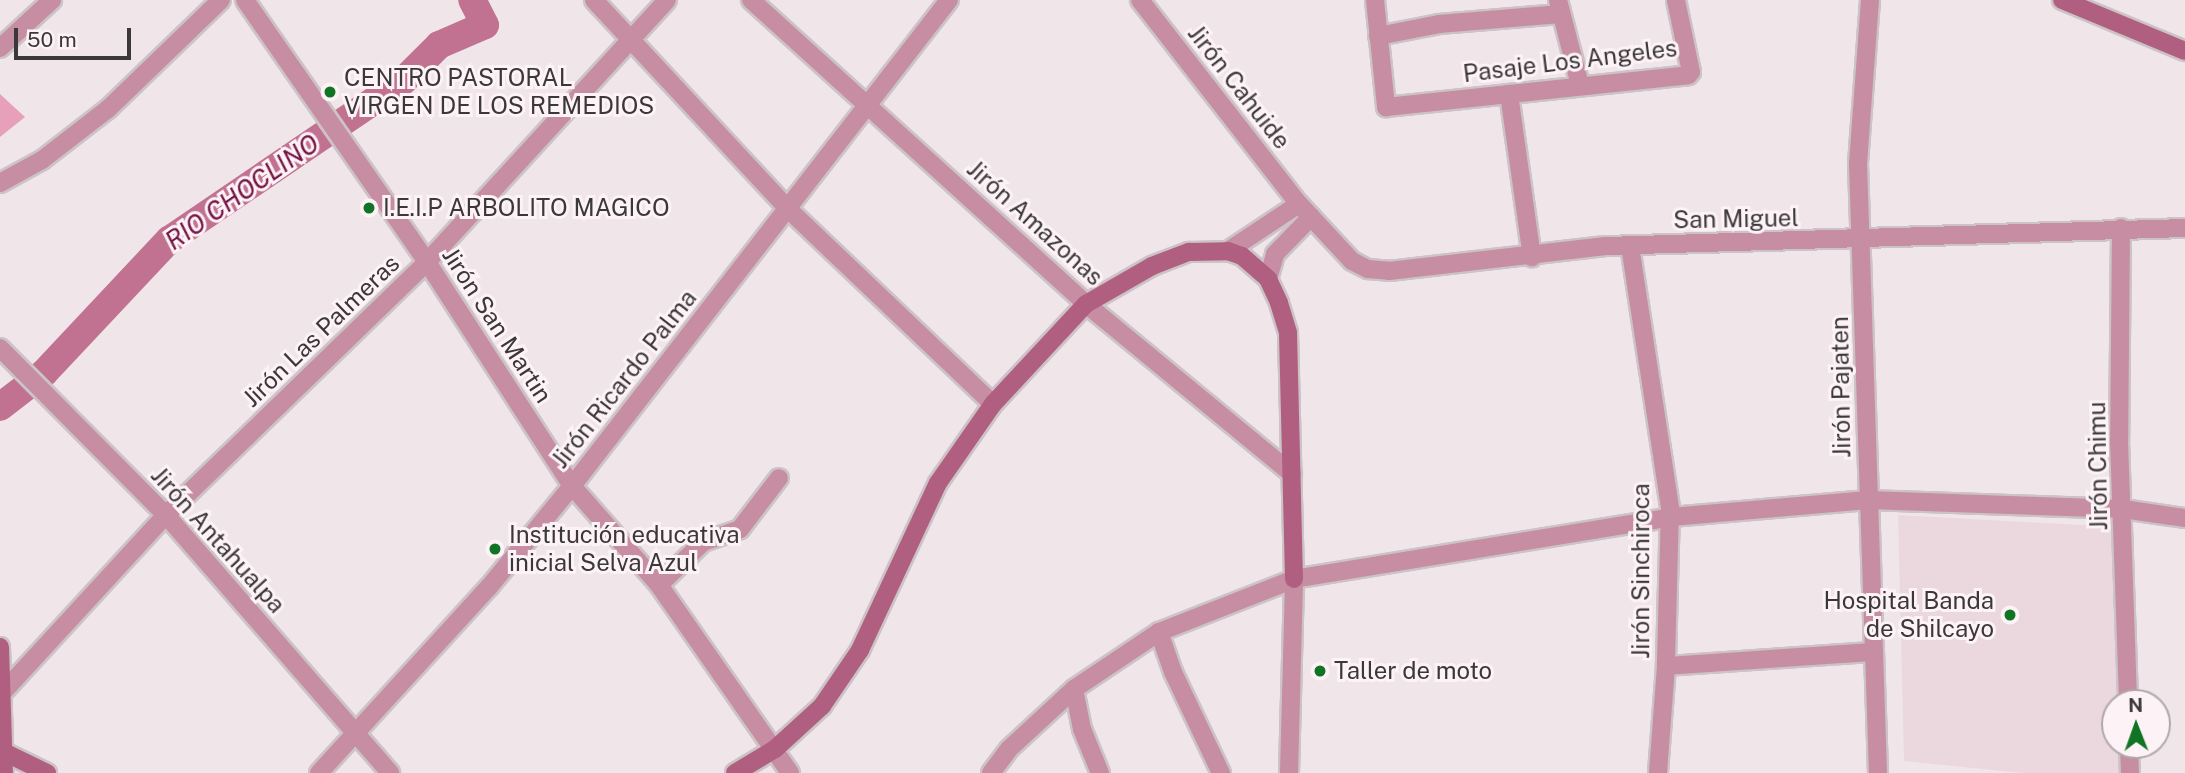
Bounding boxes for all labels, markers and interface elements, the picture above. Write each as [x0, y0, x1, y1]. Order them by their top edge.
scale bar [18, 14, 135, 58]
street label: Jirón Cahuide [1182, 19, 1296, 155]
text: 50 m [27, 27, 77, 52]
street label: Pasaje Los Angeles [1461, 34, 1679, 88]
place label: CENTRO PASTORAL VIRGEN DE LOS REMEDIOS [344, 64, 654, 120]
marker: CENTRO PASTORAL VIRGEN DE LOS REMEDIOS [322, 84, 338, 100]
water label: RIO CHOCLINO [159, 128, 325, 256]
street label: Jirón Amazonas [961, 154, 1109, 292]
place label: I.E.I.P ARBOLITO MAGICO [383, 194, 670, 222]
marker: I.E.I.P ARBOLITO MAGICO [361, 200, 377, 216]
street label: San Miguel [1673, 204, 1799, 234]
street label: Jirón San Martin [436, 242, 558, 408]
street label: Jirón Las Palmeras [237, 249, 405, 413]
street label: Jirón Ricardo Palma [545, 284, 703, 474]
street label: Jirón Pajaten [1825, 316, 1857, 458]
street label: Jirón Chimu [2082, 401, 2114, 531]
street label: Jirón Antahualpa [145, 461, 291, 619]
street label: Jirón Sinchiroca [1627, 483, 1655, 659]
place label: Institución educativa inicial Selva Azul [509, 521, 740, 577]
marker: Institución educativa inicial Selva Azul [487, 541, 503, 557]
place label: Hospital Banda de Shilcayo [1823, 587, 1994, 643]
marker: Hospital Banda de Shilcayo [2000, 605, 2020, 625]
place label: Taller de moto [1334, 657, 1493, 685]
marker: Taller de moto [1312, 663, 1328, 679]
north arrow [2101, 689, 2171, 759]
text: N [2128, 694, 2143, 716]

